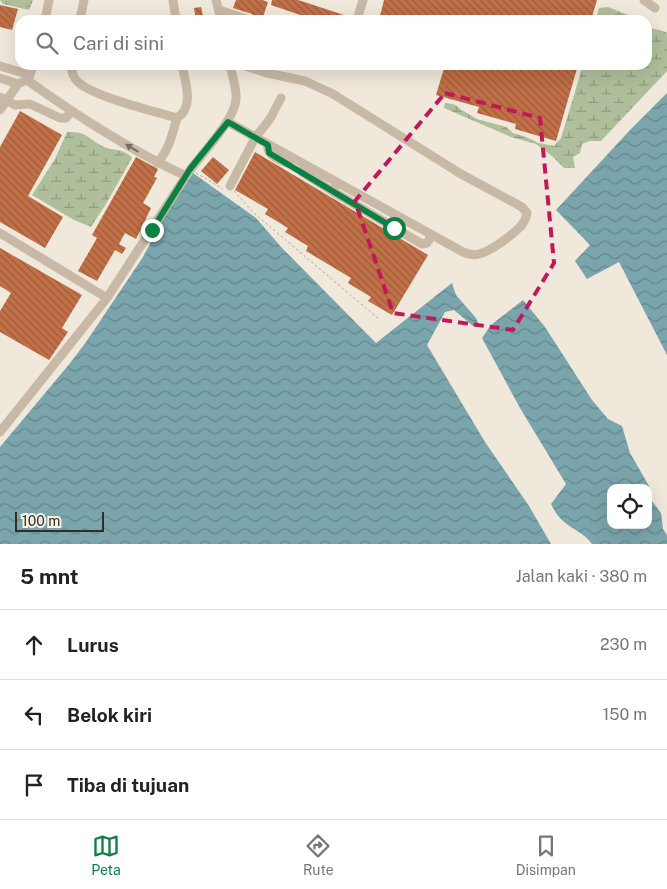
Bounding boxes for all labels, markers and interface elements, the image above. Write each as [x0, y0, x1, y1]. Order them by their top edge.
search box [15, 15, 652, 70]
icon: search [33, 29, 61, 57]
text: Cari di sini [73, 32, 164, 54]
one-way arrow [125, 143, 139, 152]
route start [383, 217, 406, 240]
route end [141, 219, 164, 242]
map controls [607, 484, 652, 529]
button: locate [607, 484, 652, 529]
scale bar [15, 509, 104, 532]
text: 100 m [22, 513, 60, 529]
text: 5 mnt [20, 564, 79, 589]
text: Jalan kaki · 380 m [516, 567, 647, 586]
icon: ahead [20, 631, 48, 659]
text: Lurus [67, 634, 119, 656]
text: 230 m [600, 635, 647, 654]
icon: left [20, 701, 48, 729]
text: Belok kiri [67, 704, 152, 726]
text: 150 m [603, 705, 647, 724]
icon: arrive [20, 771, 48, 799]
text: Tiba di tujuan [67, 774, 189, 796]
tab: Peta [91, 832, 121, 878]
tab: Rute [303, 832, 334, 878]
tab: Disimpan [516, 832, 576, 878]

